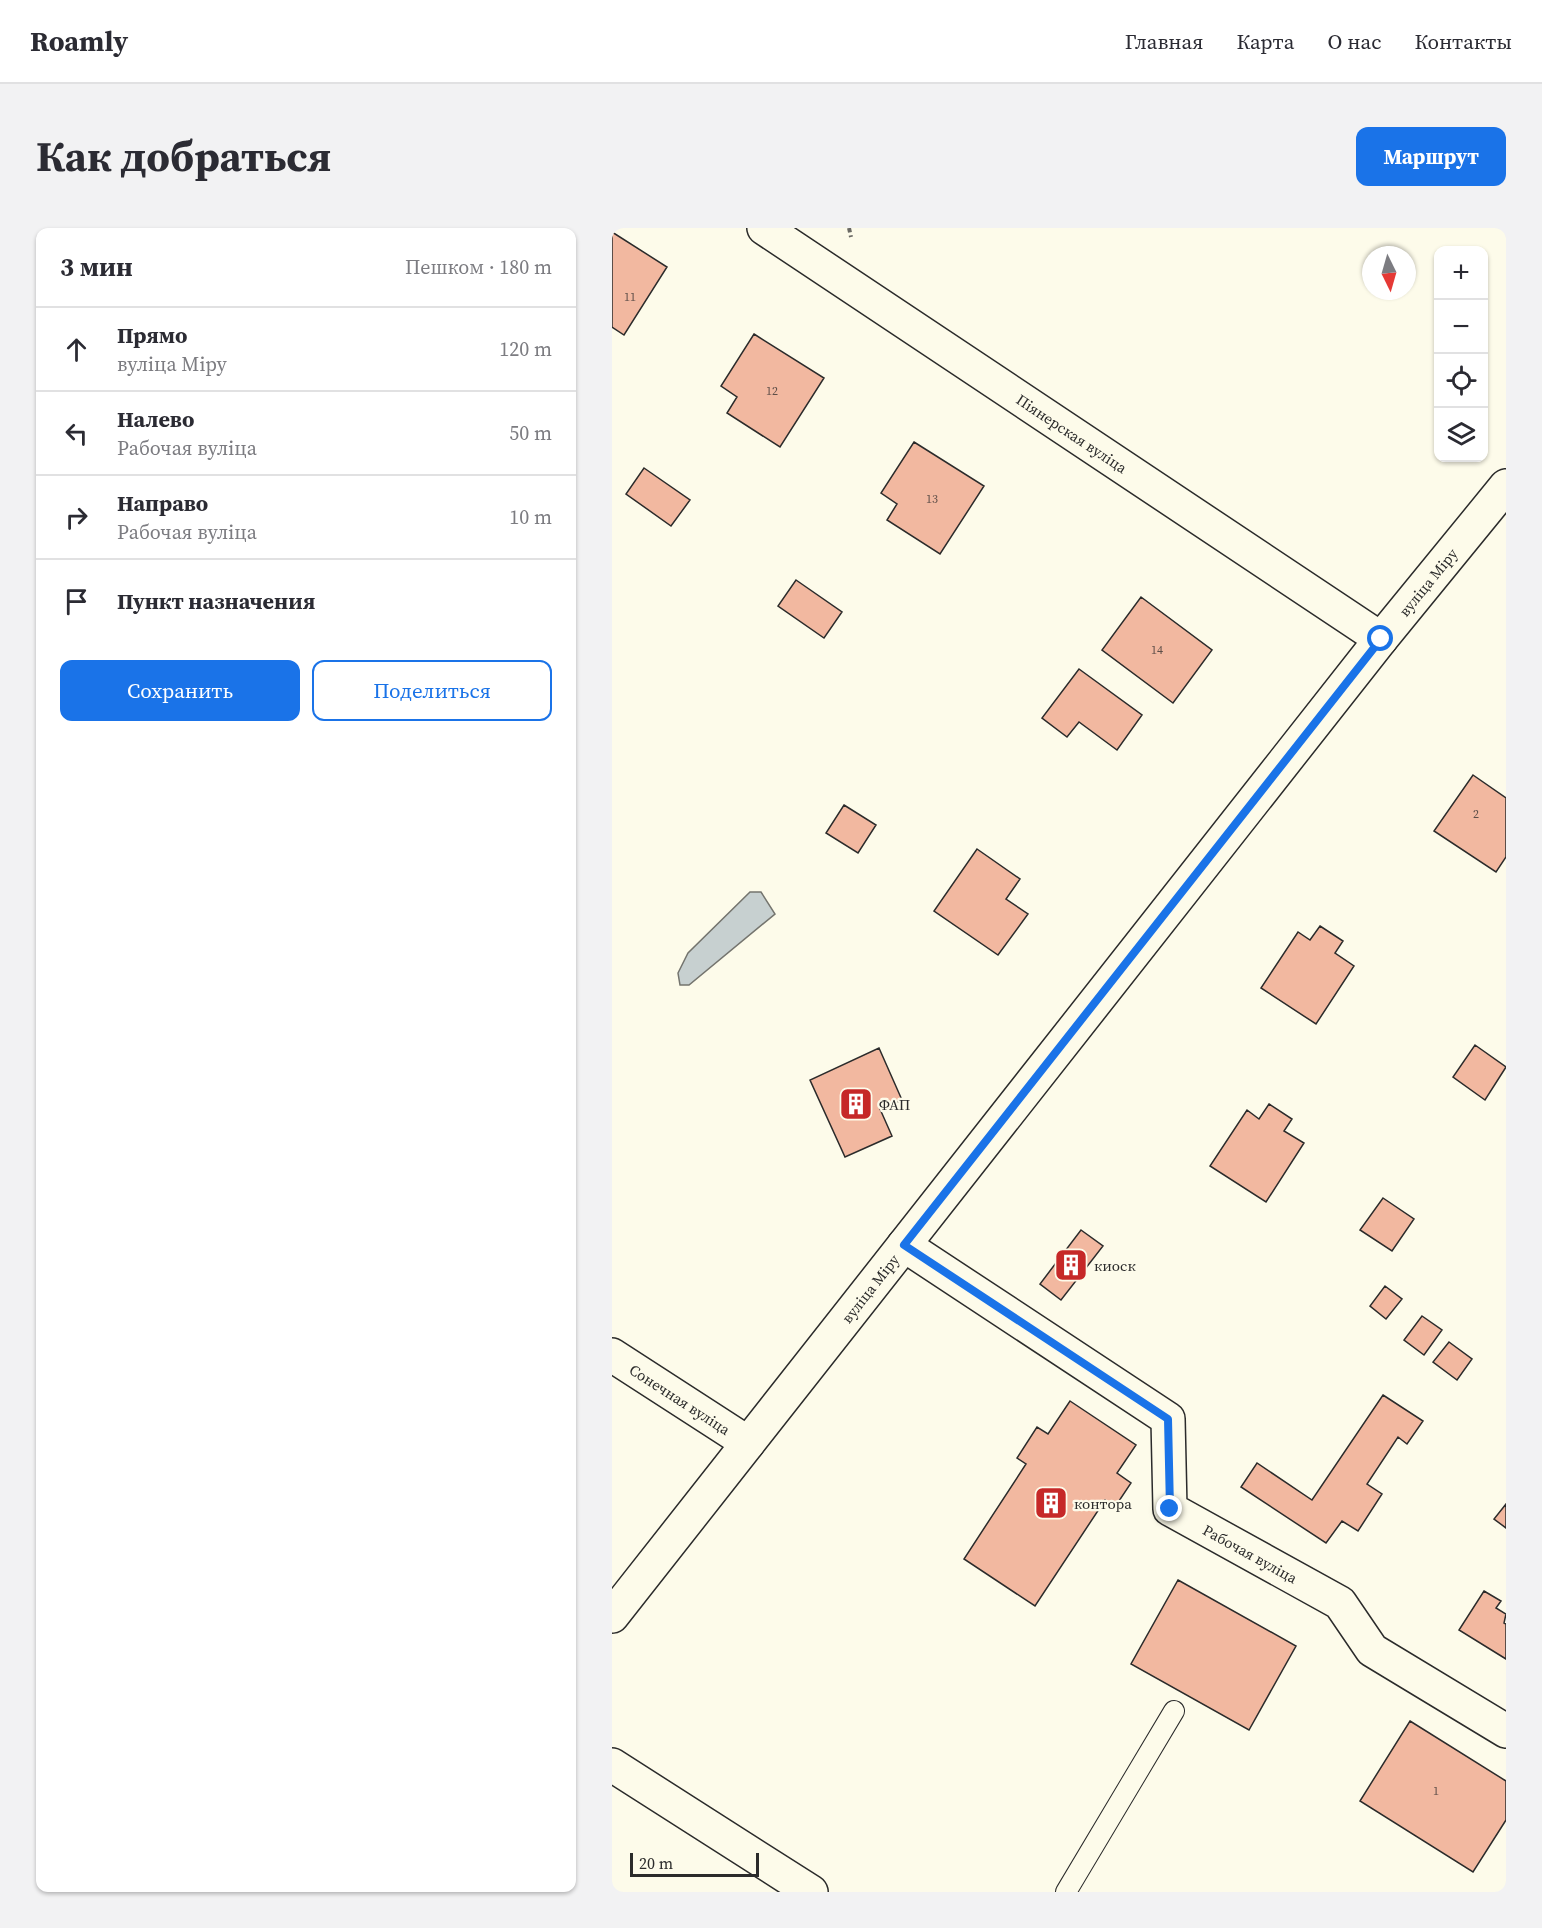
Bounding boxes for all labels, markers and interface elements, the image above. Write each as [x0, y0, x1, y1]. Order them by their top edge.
text: Roamly [30, 22, 128, 60]
text: Главная [1125, 27, 1203, 56]
text: Карта [1236, 27, 1294, 56]
text: О нас [1327, 27, 1381, 56]
text: Контакты [1414, 27, 1512, 56]
text: Как добраться [36, 127, 331, 185]
button: Маршрут [1356, 127, 1506, 186]
north arrow [1362, 246, 1416, 300]
map controls [1434, 246, 1488, 462]
button: + [1434, 246, 1488, 300]
text: 3 мин [60, 249, 133, 285]
text: Пешком · 180 m [405, 253, 552, 281]
house number: 11 [624, 289, 636, 305]
button: − [1434, 300, 1488, 354]
text: Прямо [117, 320, 187, 350]
icon: ahead [60, 333, 93, 366]
text: 120 m [499, 335, 552, 363]
text: вуліца Міру [117, 350, 227, 378]
button: locate [1434, 354, 1488, 408]
house number: 12 [766, 383, 778, 399]
street label: Піянерская вуліца [1012, 389, 1132, 478]
text: Налево [117, 404, 194, 434]
button: layers [1434, 408, 1488, 462]
icon: left [60, 417, 93, 450]
text: 50 m [509, 419, 552, 447]
text: Рабочая вуліца [117, 434, 257, 462]
text: Направо [117, 488, 208, 518]
house number: 13 [926, 491, 938, 507]
icon: right [60, 501, 93, 534]
text: 10 m [509, 503, 552, 531]
text: Рабочая вуліца [117, 518, 257, 546]
street label: вуліца Міру [1393, 543, 1462, 621]
icon: arrive [60, 585, 93, 618]
text: Пункт назначения [117, 586, 315, 616]
route start [1367, 625, 1393, 651]
house number: 14 [1151, 642, 1163, 658]
button: Сохранить [60, 660, 300, 721]
button: Поделиться [312, 660, 552, 721]
house number: 2 [1473, 806, 1479, 822]
building icon: ФАП [838, 1086, 874, 1122]
place label: ФАП [879, 1094, 910, 1115]
building icon: киоск [1053, 1247, 1089, 1283]
street label: вуліца Міру [836, 1249, 904, 1327]
place label: киоск [1094, 1255, 1136, 1276]
street label: Сонечная вуліца [625, 1359, 735, 1440]
building icon: контора [1033, 1485, 1069, 1521]
place label: контора [1074, 1493, 1132, 1514]
route end [1156, 1495, 1182, 1521]
street label: Рабочая вуліца [1199, 1519, 1302, 1588]
house number: 1 [1433, 1783, 1439, 1799]
scale bar [630, 1850, 759, 1878]
text: 20 m [639, 1852, 673, 1874]

